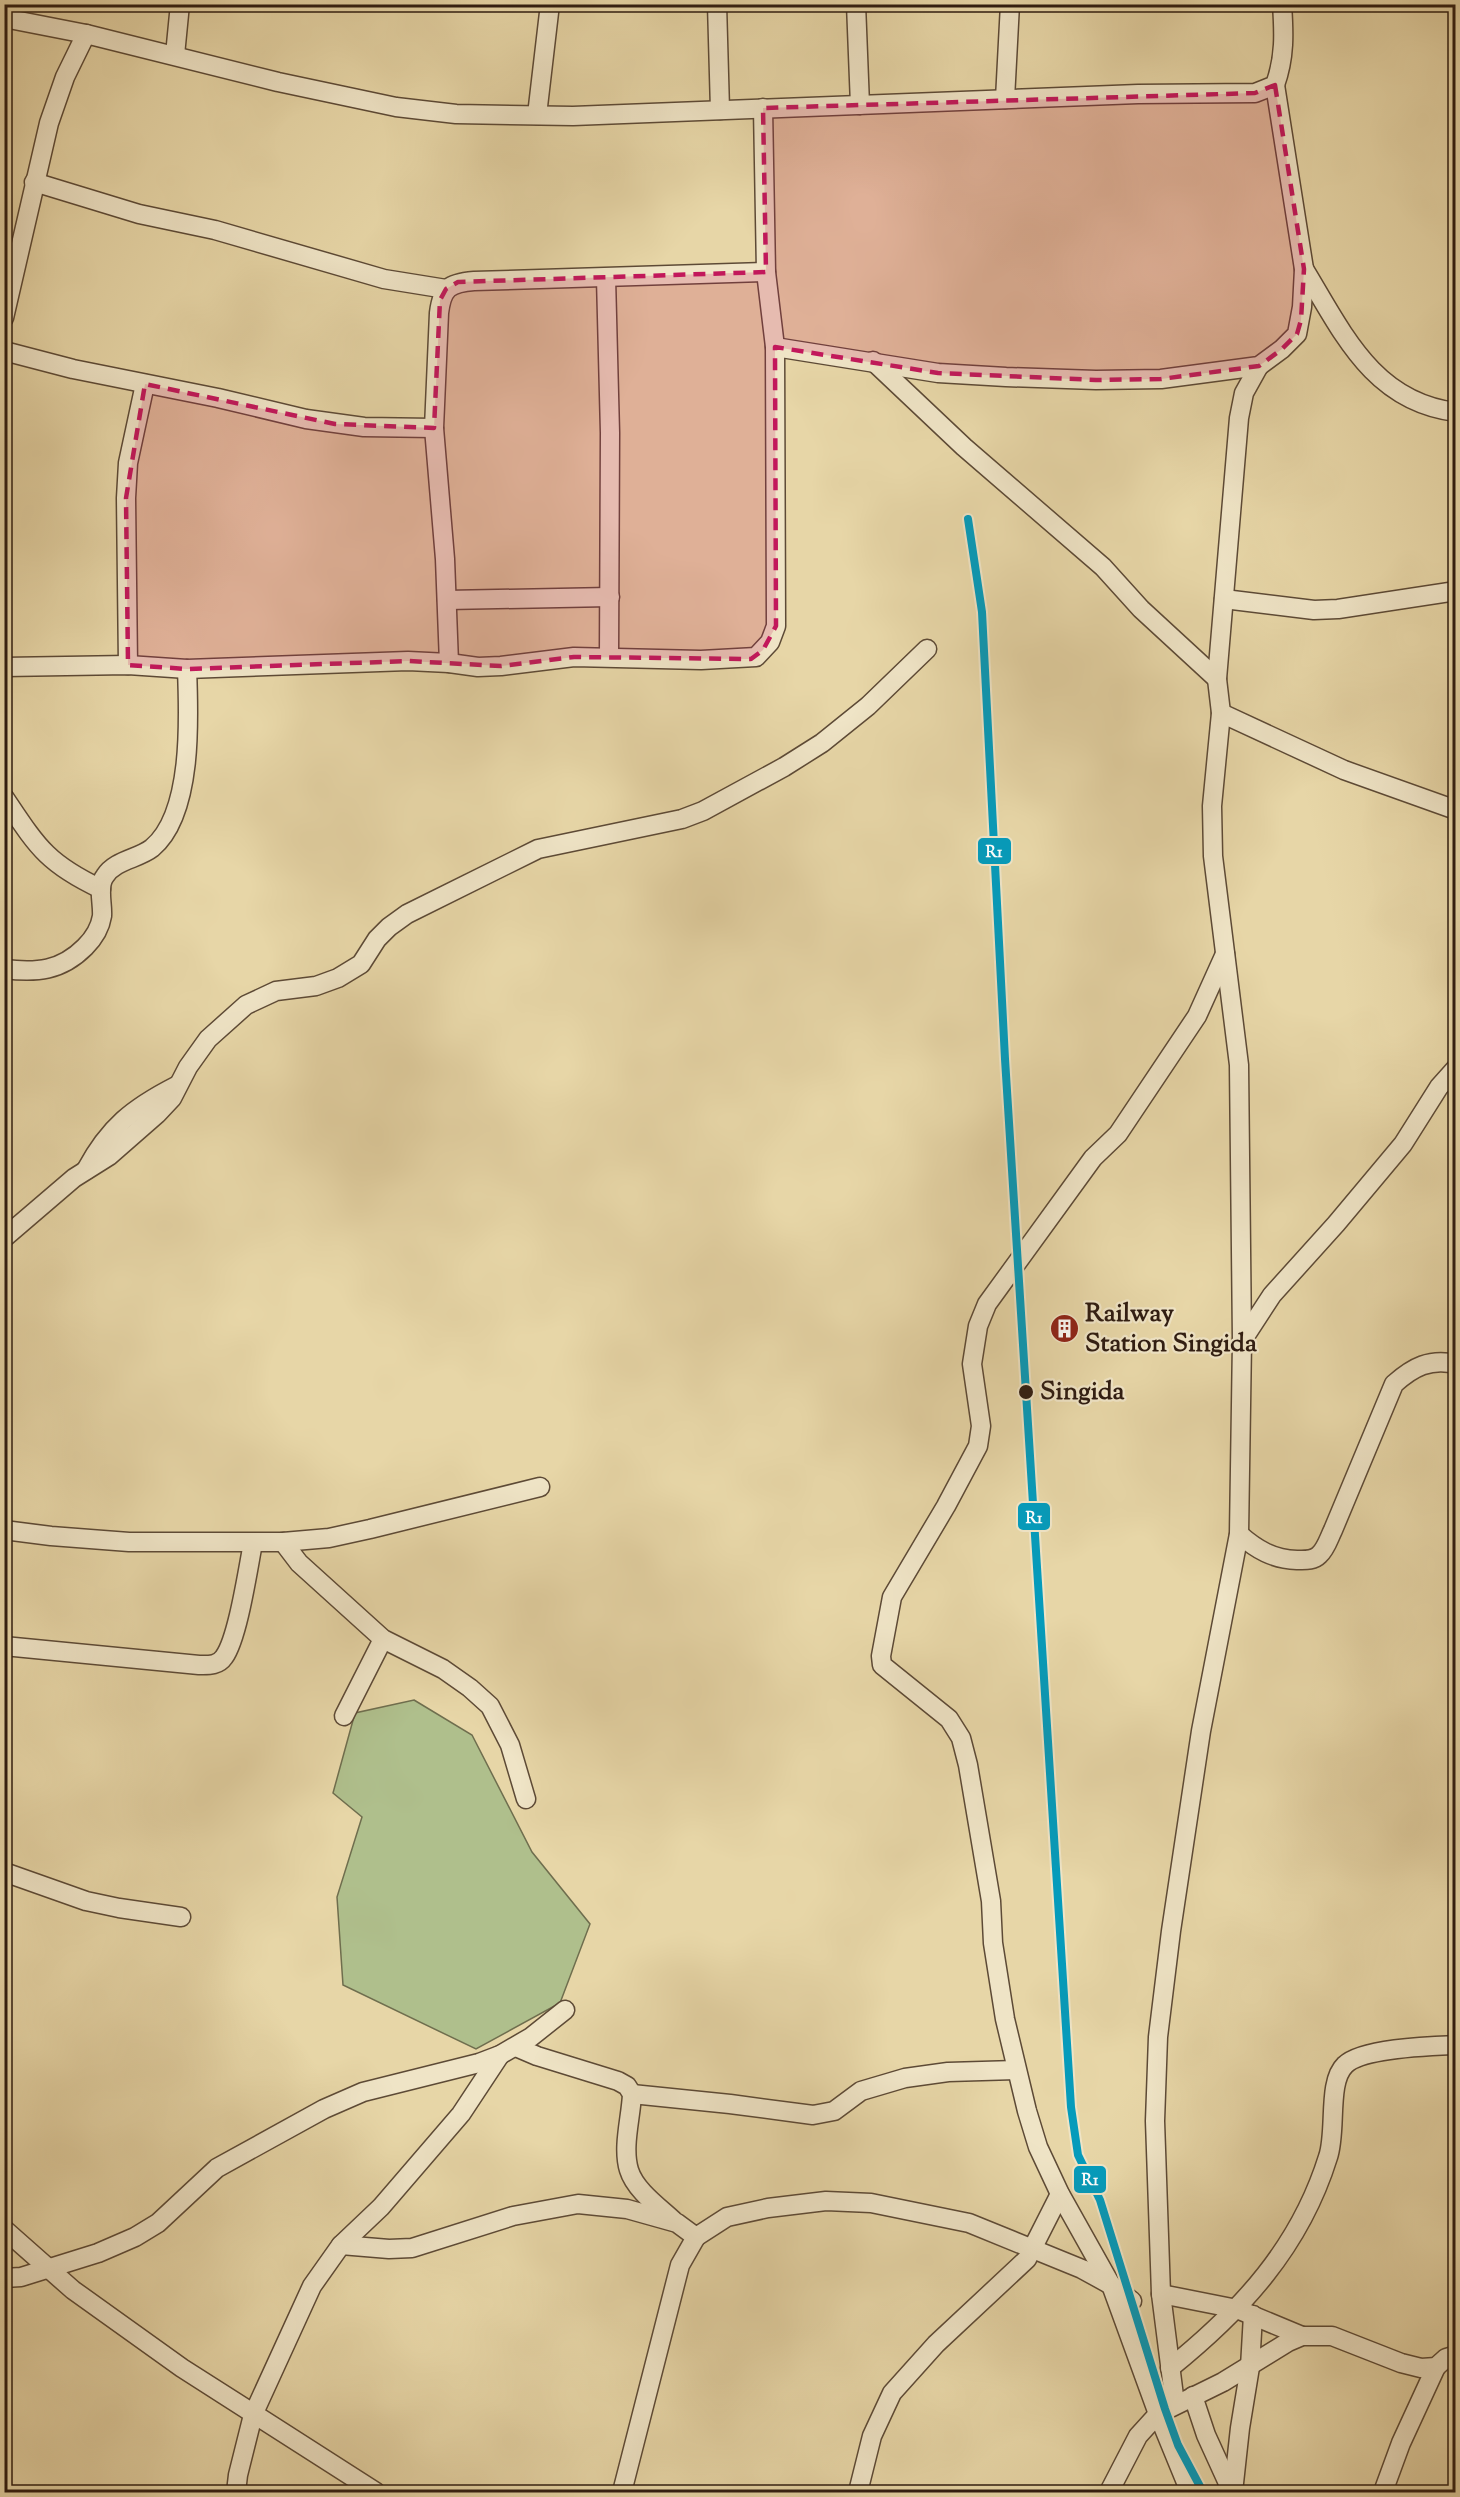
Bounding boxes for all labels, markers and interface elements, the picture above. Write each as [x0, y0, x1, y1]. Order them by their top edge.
line badge: R1 [977, 837, 1012, 865]
text: R1 [986, 842, 1003, 865]
place label: Railway Station Singida [1085, 1296, 1257, 1363]
building icon: Railway Station Singida [1048, 1313, 1080, 1345]
place label: Singida [1040, 1374, 1125, 1411]
marker: Singida [1017, 1383, 1035, 1401]
line badge: R1 [1017, 1502, 1051, 1531]
text: R1 [1026, 1508, 1043, 1531]
line badge: R1 [1073, 2165, 1107, 2194]
text: R1 [1082, 2170, 1099, 2193]

